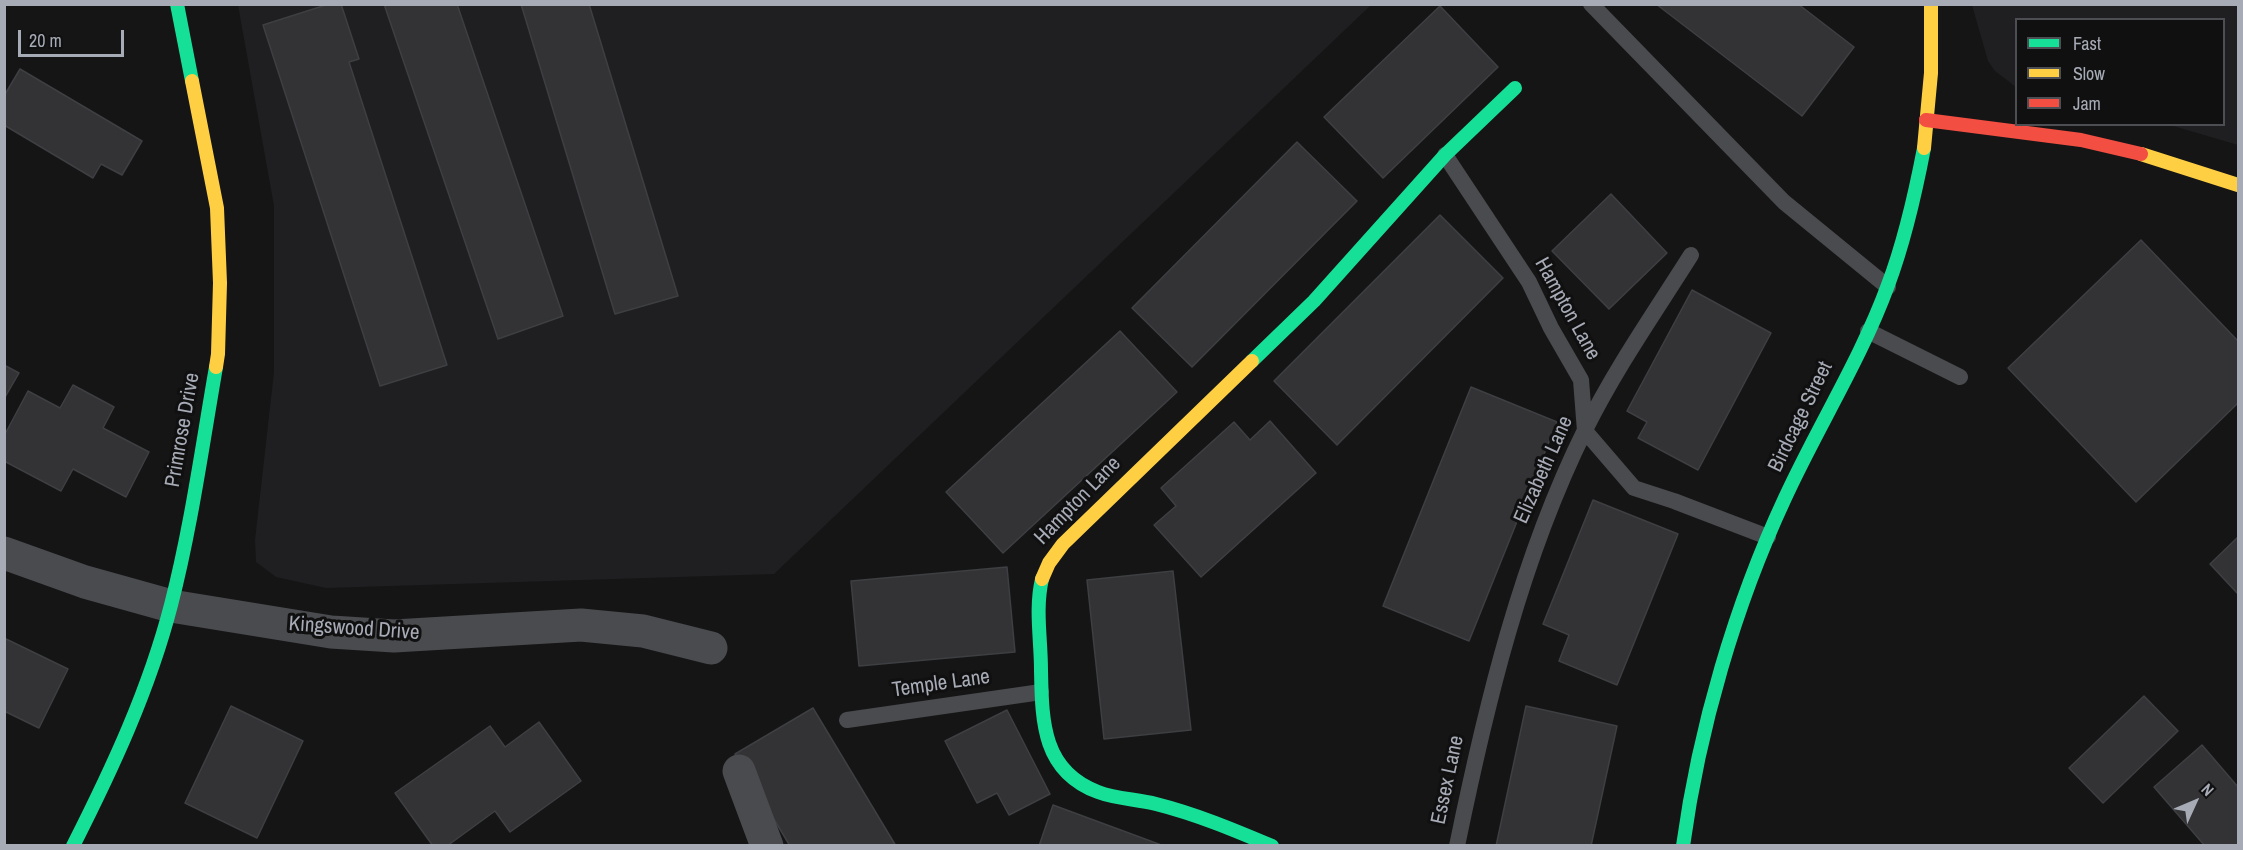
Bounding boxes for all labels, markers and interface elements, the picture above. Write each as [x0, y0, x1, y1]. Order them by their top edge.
scale bar [21, 18, 128, 56]
legend [2015, 18, 2225, 126]
text: 20 m [29, 28, 62, 53]
text: Fast [2073, 31, 2101, 56]
text: Slow [2073, 61, 2105, 86]
text: Jam [2073, 91, 2101, 116]
street label: Hampton Lane [1529, 253, 1605, 365]
street label: Birdcage Street [1763, 358, 1839, 476]
street label: Primrose Drive [161, 371, 205, 489]
street label: Elizabeth Lane [1509, 412, 1579, 528]
street label: Hampton Lane [1030, 452, 1126, 550]
street label: Kingswood Drive [288, 612, 420, 646]
street label: Temple Lane [890, 665, 992, 703]
street label: Essex Lane [1426, 733, 1470, 827]
north arrow [2165, 772, 2225, 832]
text: N [2197, 778, 2219, 801]

